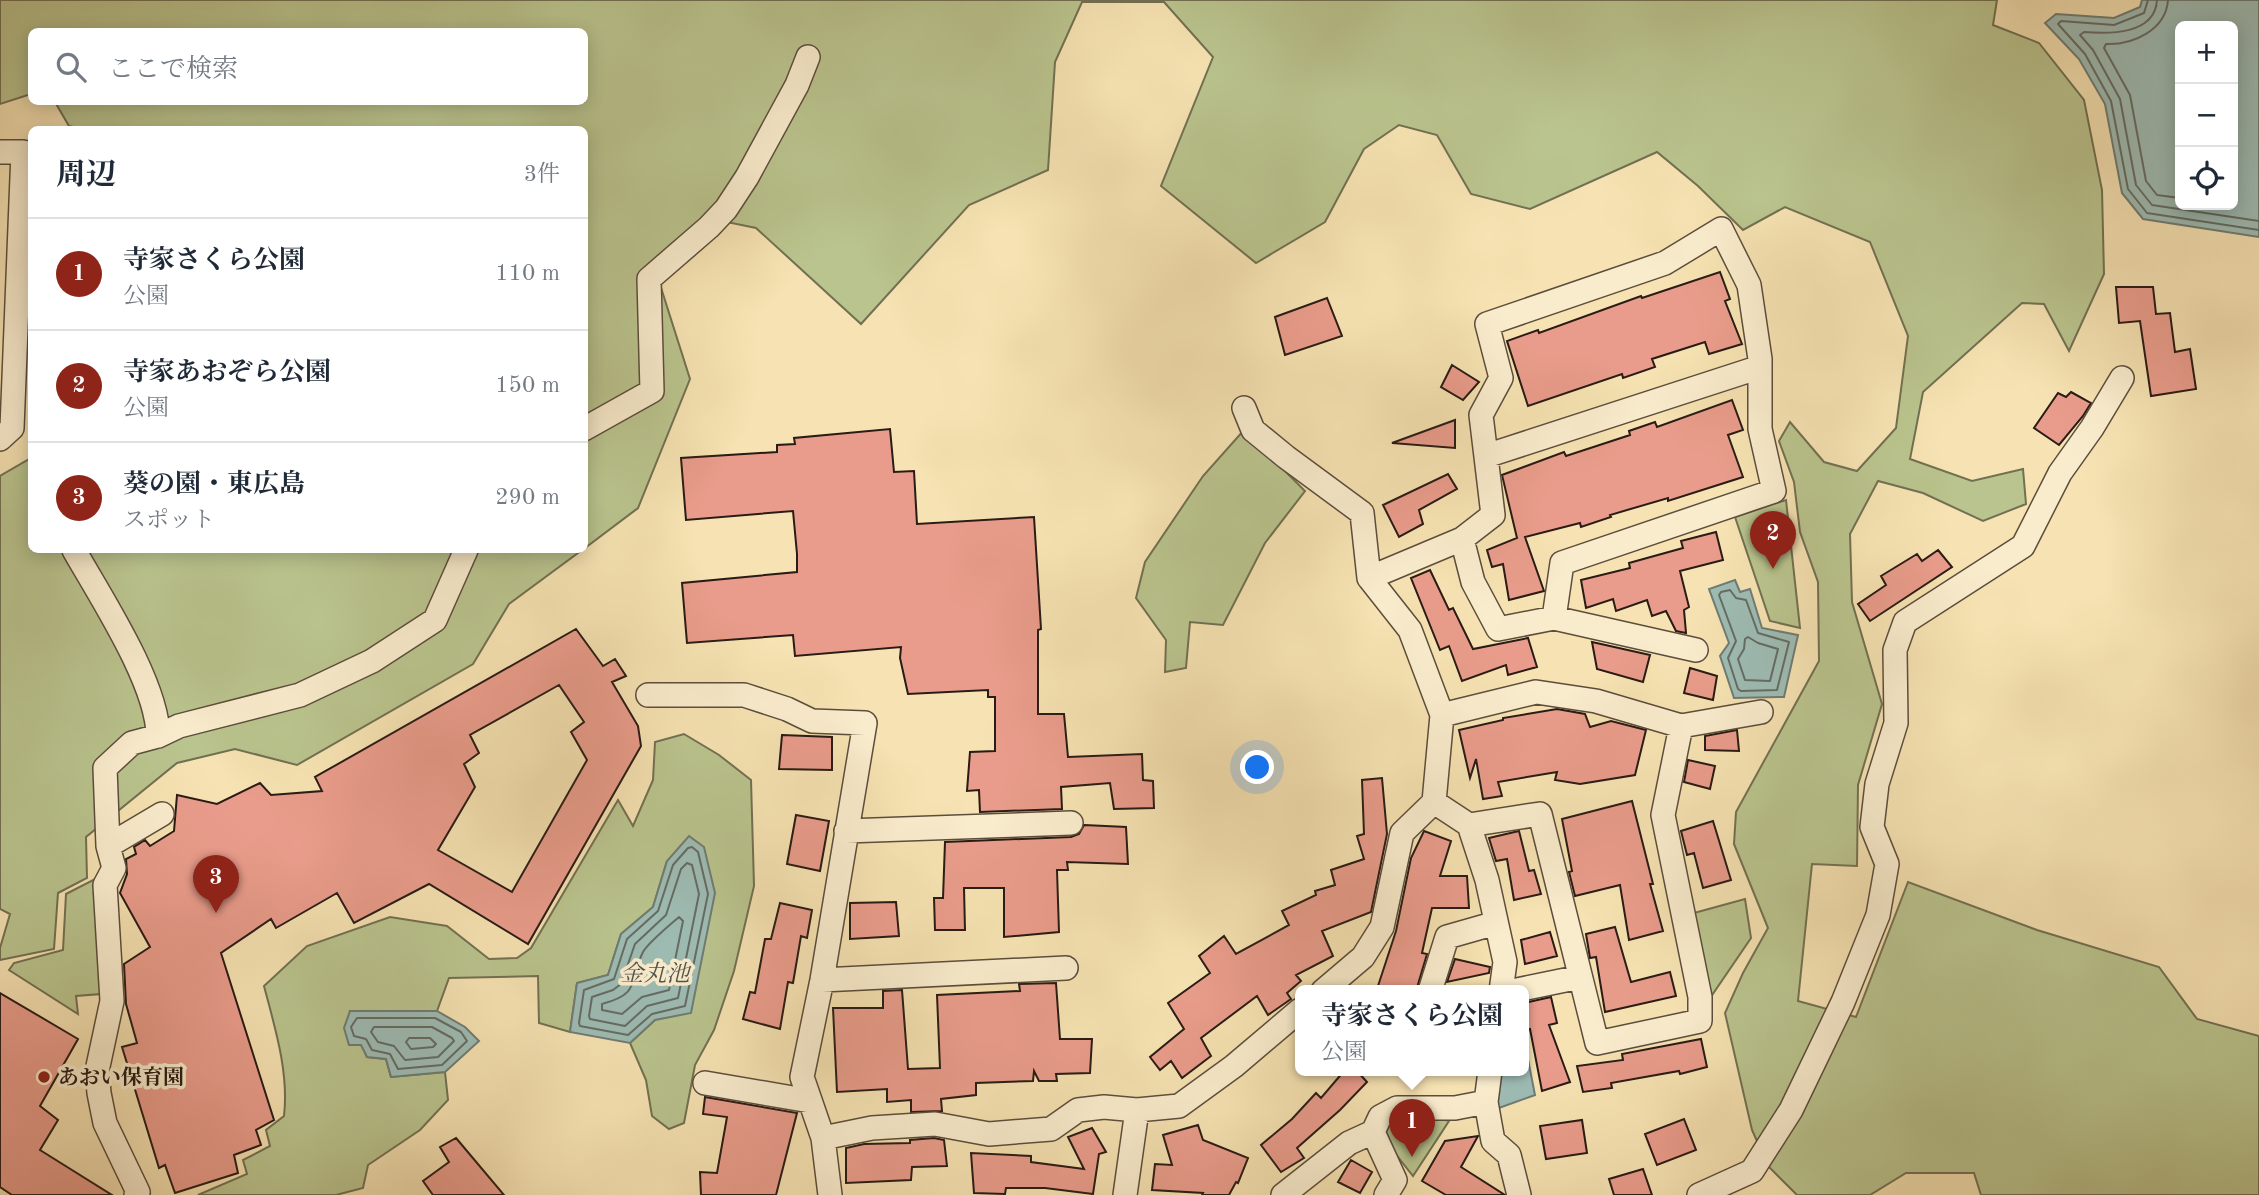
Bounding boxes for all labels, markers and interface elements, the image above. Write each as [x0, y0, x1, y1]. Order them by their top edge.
map controls [2175, 21, 2238, 210]
button: + [2175, 21, 2238, 84]
search box [28, 28, 588, 105]
icon: search [52, 48, 90, 86]
text: ここで検索 [108, 57, 238, 83]
button: − [2175, 84, 2238, 147]
button: locate [2175, 147, 2238, 210]
text: 周辺 [56, 161, 116, 191]
text: 3件 [524, 163, 560, 186]
text: 寺家さくら公園 [123, 248, 305, 274]
text: 1 [72, 262, 86, 285]
text: 110 m [495, 262, 560, 285]
text: 公園 [123, 285, 169, 308]
text: 寺家あおぞら公園 [123, 360, 331, 386]
text: 2 [72, 374, 86, 397]
text: 150 m [495, 374, 560, 397]
text: 公園 [123, 397, 169, 420]
text: 葵の園・東広島 [123, 472, 305, 498]
text: 3 [72, 486, 86, 509]
text: 290 m [495, 486, 560, 509]
text: スポット [123, 509, 215, 532]
pin: 2 [1750, 511, 1796, 569]
your location [1240, 750, 1274, 784]
pin: 3 [193, 855, 239, 913]
water label: 金丸池 [621, 961, 693, 986]
popup [1295, 985, 1529, 1076]
text: 寺家さくら公園 [1321, 1004, 1503, 1030]
text: 公園 [1321, 1041, 1367, 1064]
place label: あおい保育園 [58, 1066, 184, 1089]
marker: あおい保育園 [36, 1069, 52, 1085]
pin: 1 [1389, 1099, 1435, 1157]

